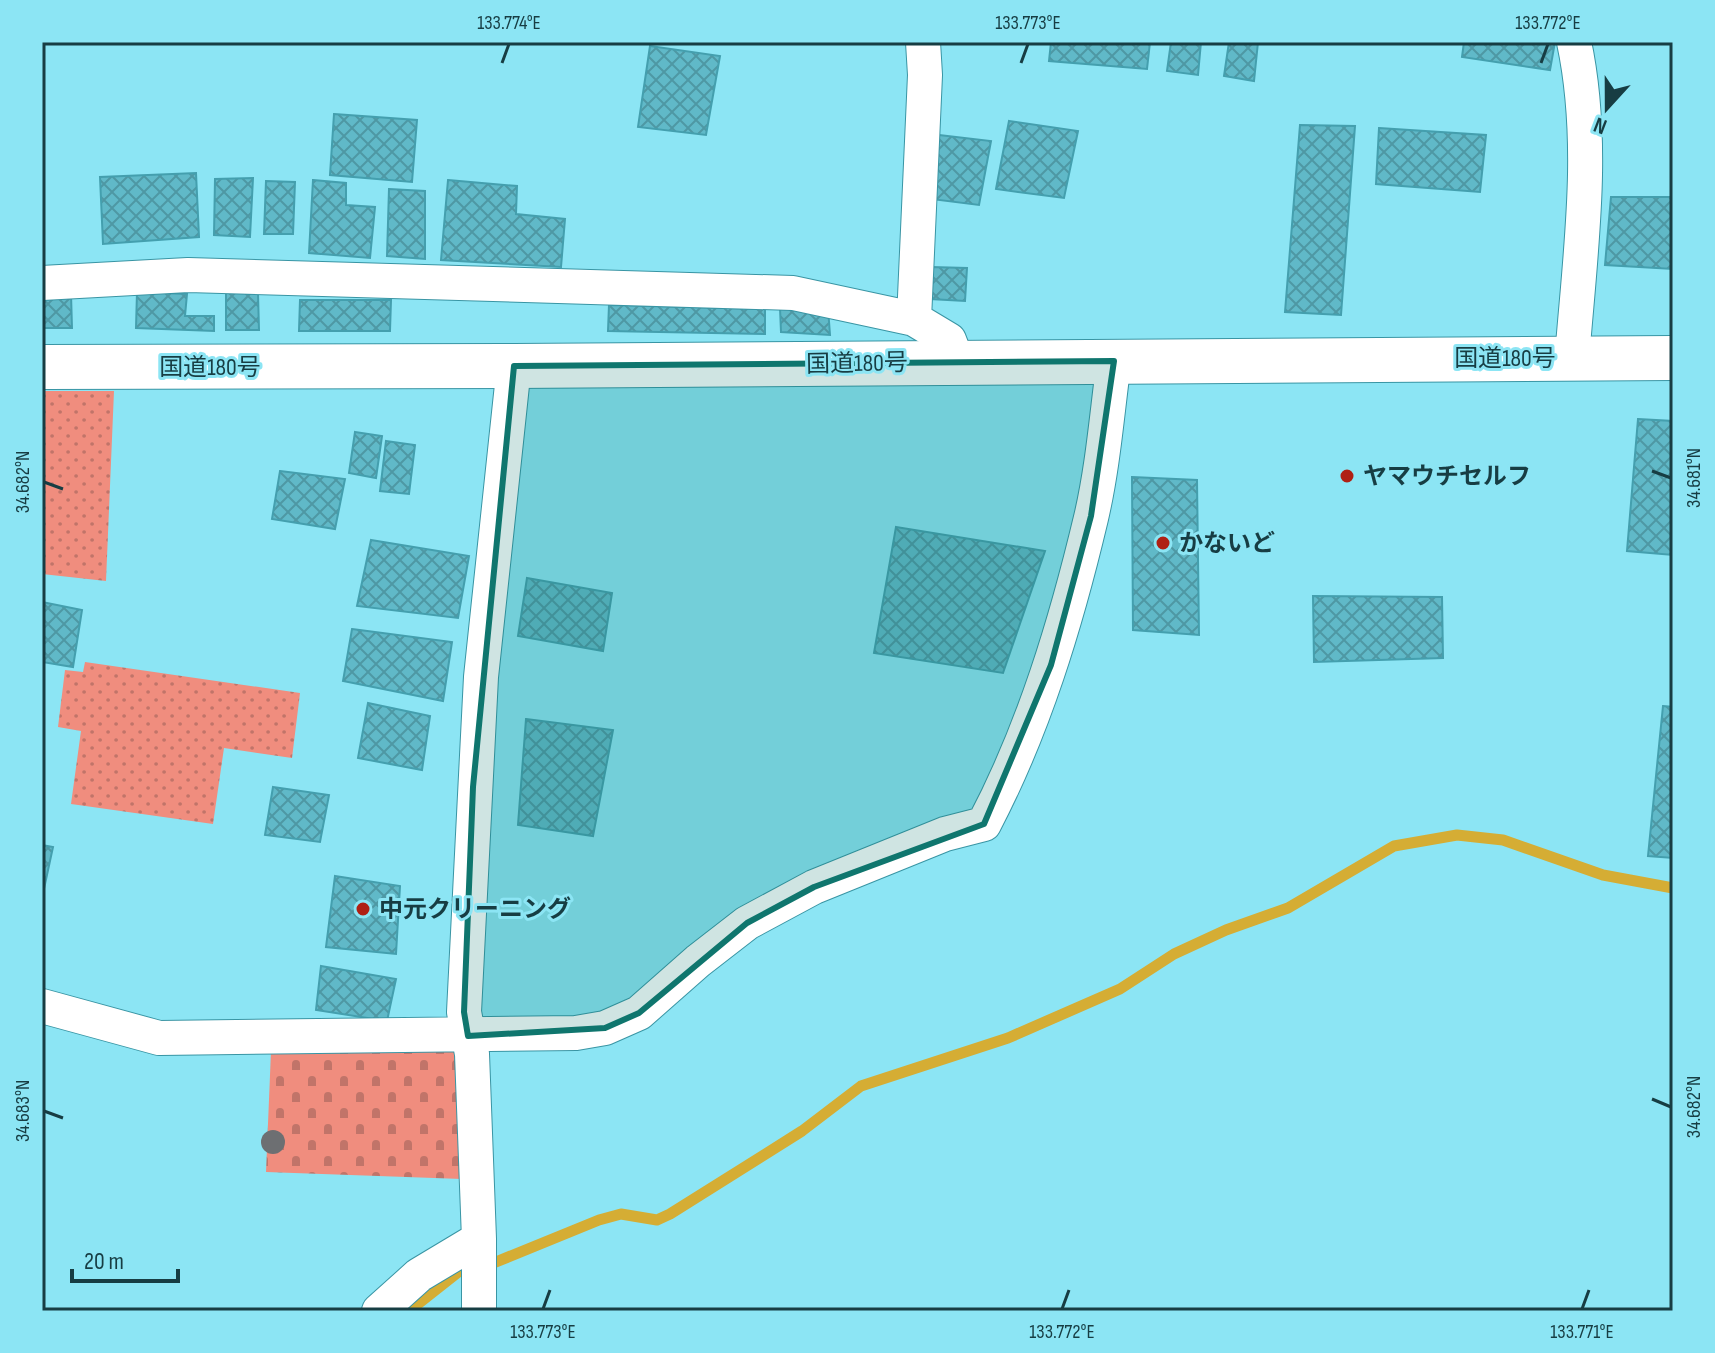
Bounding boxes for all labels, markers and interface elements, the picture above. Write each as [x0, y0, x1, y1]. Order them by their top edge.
text: 133.774°E [477, 11, 541, 35]
text: 133.773°E [995, 11, 1061, 35]
text: 133.772°E [1515, 11, 1581, 35]
north arrow [1567, 68, 1647, 148]
text: N [1590, 111, 1611, 140]
street label: 国道180号 [1454, 344, 1556, 373]
street label: 国道180号 [806, 348, 908, 379]
street label: 国道180号 [159, 353, 261, 382]
text: 34.681°N [1682, 448, 1706, 508]
text: 34.682°N [11, 451, 35, 513]
place label: ヤマウチセルフ [1363, 462, 1531, 491]
marker: ヤマウチセルフ [1338, 467, 1356, 485]
place label: かないど [1179, 529, 1275, 558]
marker: かないど [1154, 534, 1172, 552]
place label: 中元クリーニング [379, 895, 571, 924]
marker: 中元クリーニング [354, 900, 372, 918]
text: 34.682°N [1682, 1076, 1706, 1138]
text: 34.683°N [11, 1080, 35, 1142]
scale bar [72, 1233, 178, 1283]
text: 20 m [84, 1247, 124, 1276]
text: 133.773°E [510, 1320, 576, 1344]
text: 133.772°E [1029, 1320, 1095, 1344]
text: 133.771°E [1550, 1320, 1614, 1344]

